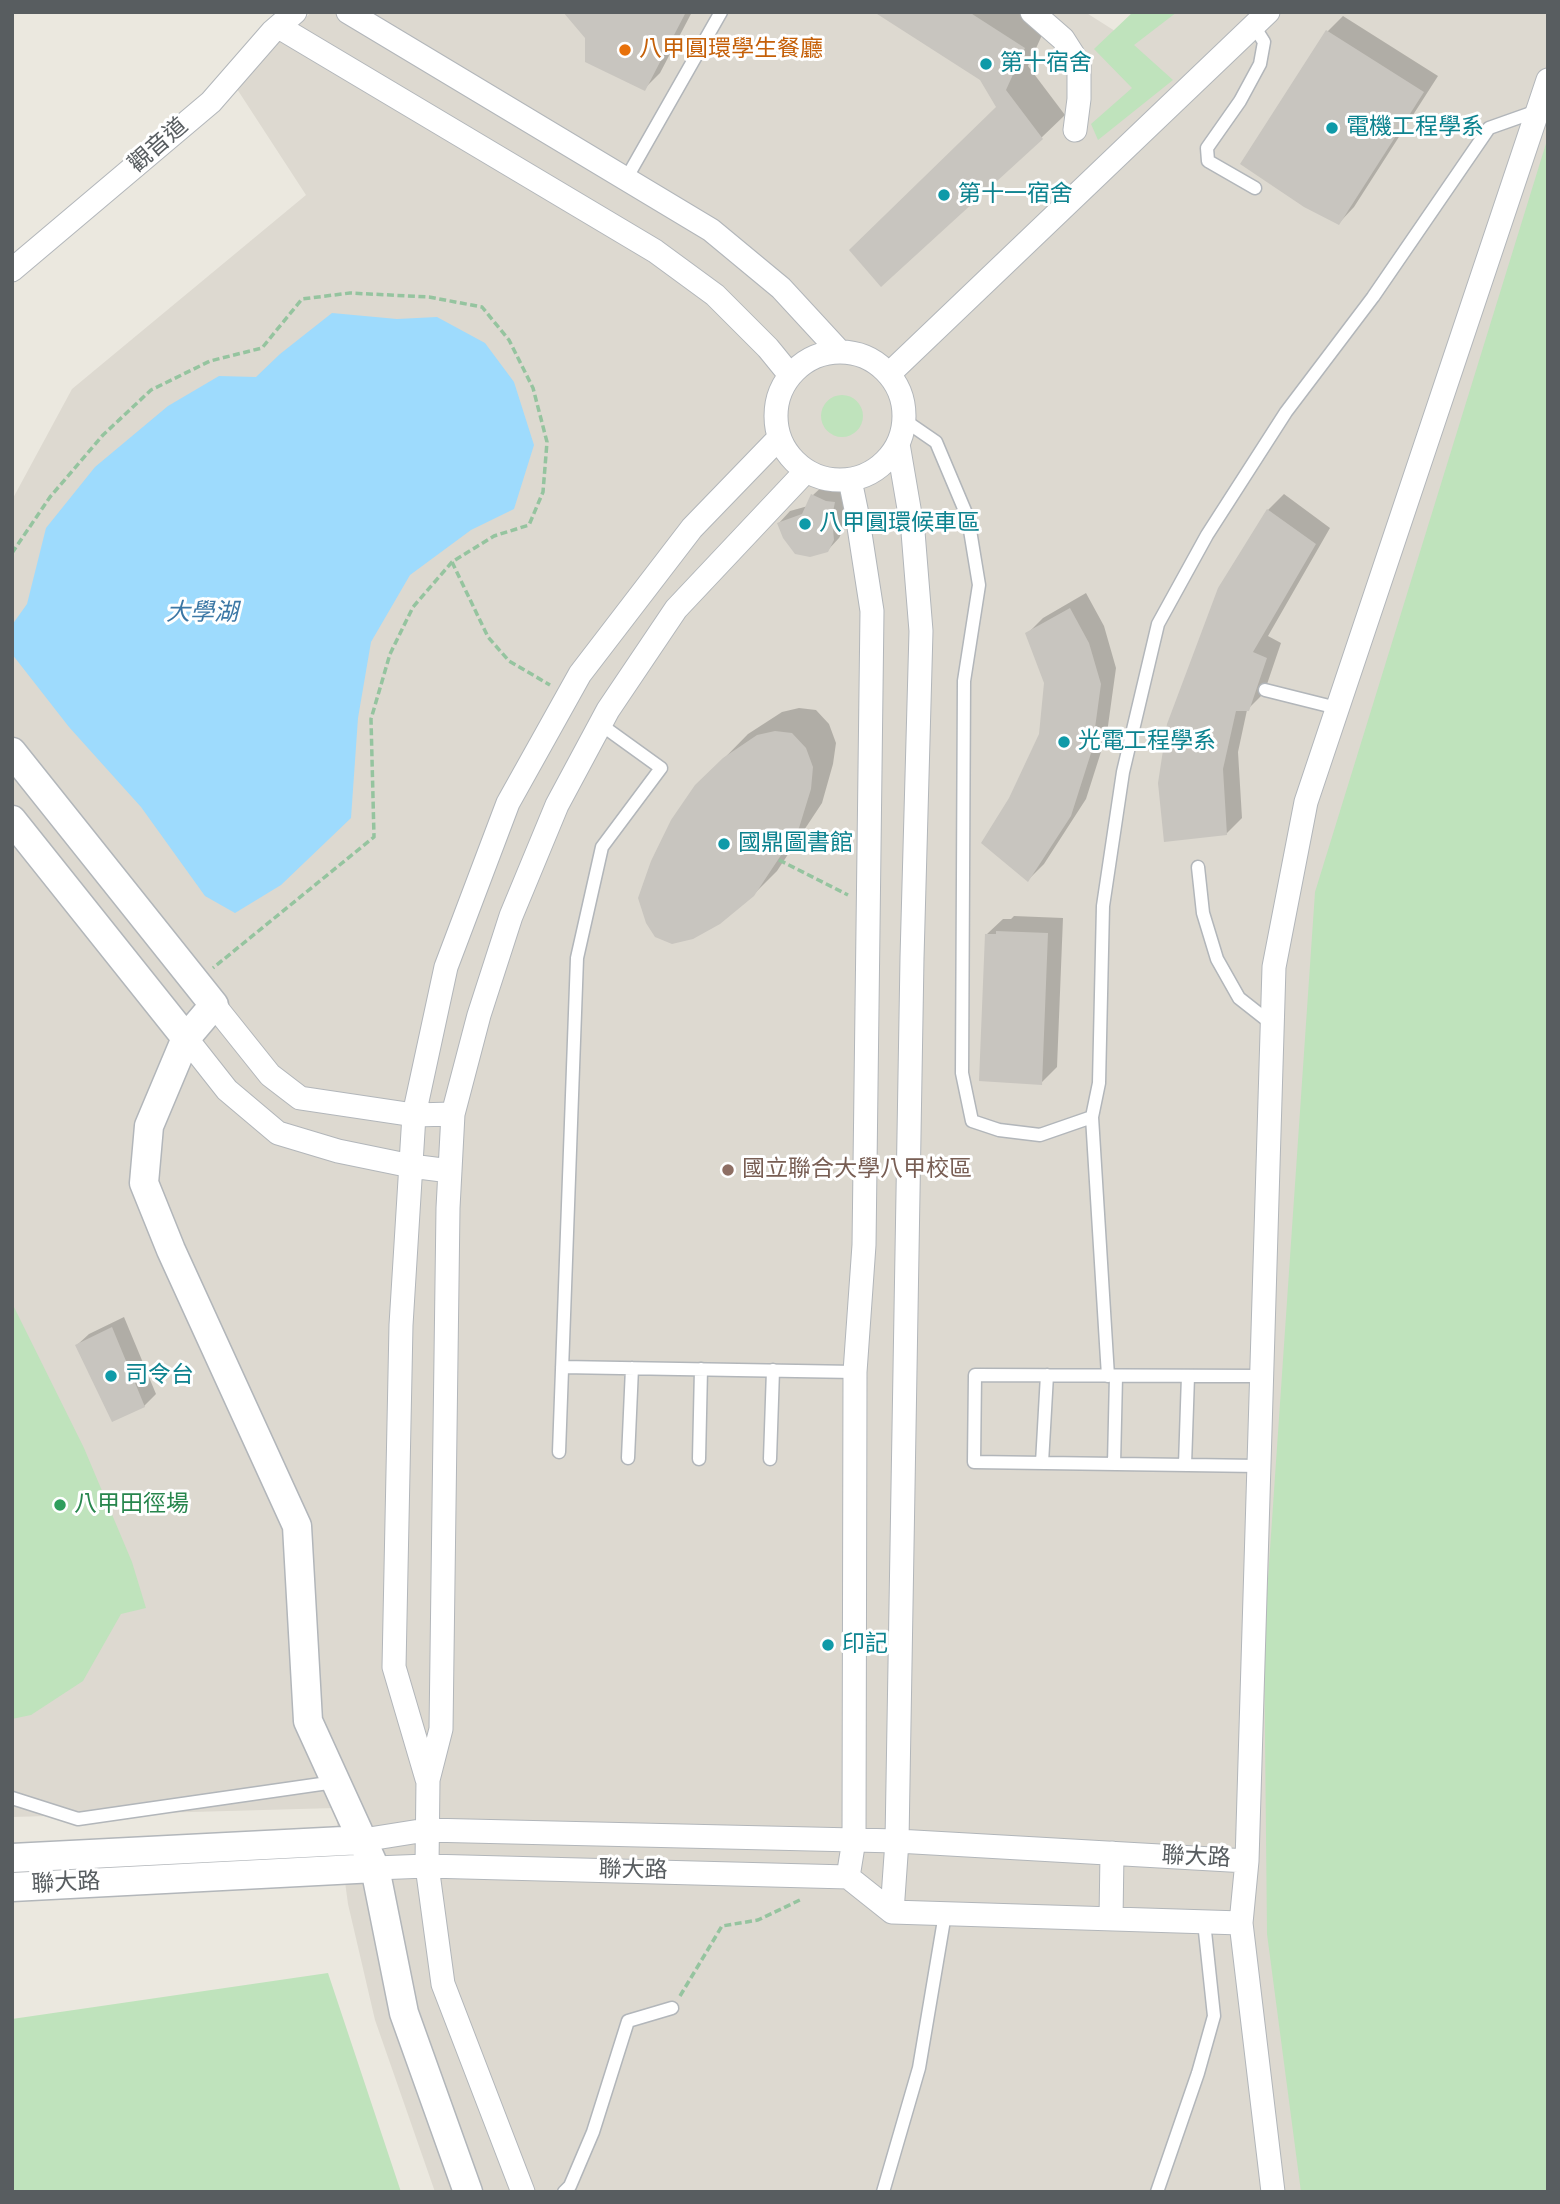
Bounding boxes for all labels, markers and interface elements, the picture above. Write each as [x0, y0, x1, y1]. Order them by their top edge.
place label: 八甲圓環學生餐廳 [639, 36, 823, 64]
marker: 八甲圓環學生餐廳 [617, 42, 633, 58]
place label: 第十宿舍 [1000, 50, 1092, 78]
marker: 第十宿舍 [978, 56, 994, 72]
street label: 觀音道 [124, 113, 194, 179]
place label: 電機工程學系 [1346, 114, 1484, 142]
marker: 電機工程學系 [1324, 120, 1340, 136]
place label: 第十一宿舍 [958, 181, 1073, 209]
marker: 第十一宿舍 [936, 187, 952, 203]
place label: 八甲圓環候車區 [819, 510, 980, 538]
marker: 八甲圓環候車區 [797, 516, 813, 532]
water label: 大學湖 [166, 600, 238, 628]
place label: 光電工程學系 [1078, 728, 1216, 756]
marker: 光電工程學系 [1056, 734, 1072, 750]
place label: 國鼎圖書館 [738, 830, 853, 858]
marker: 國鼎圖書館 [716, 836, 732, 852]
place label: 國立聯合大學八甲校區 [742, 1156, 972, 1184]
marker: 國立聯合大學八甲校區 [720, 1162, 736, 1178]
place label: 司令台 [125, 1362, 194, 1390]
marker: 司令台 [103, 1368, 119, 1384]
place label: 八甲田徑場 [74, 1491, 189, 1519]
marker: 八甲田徑場 [52, 1497, 68, 1513]
place label: 印記 [842, 1631, 888, 1659]
marker: 印記 [820, 1637, 836, 1653]
street label: 聯大路 [1161, 1842, 1231, 1874]
street label: 聯大路 [598, 1857, 668, 1885]
street label: 聯大路 [31, 1868, 101, 1900]

